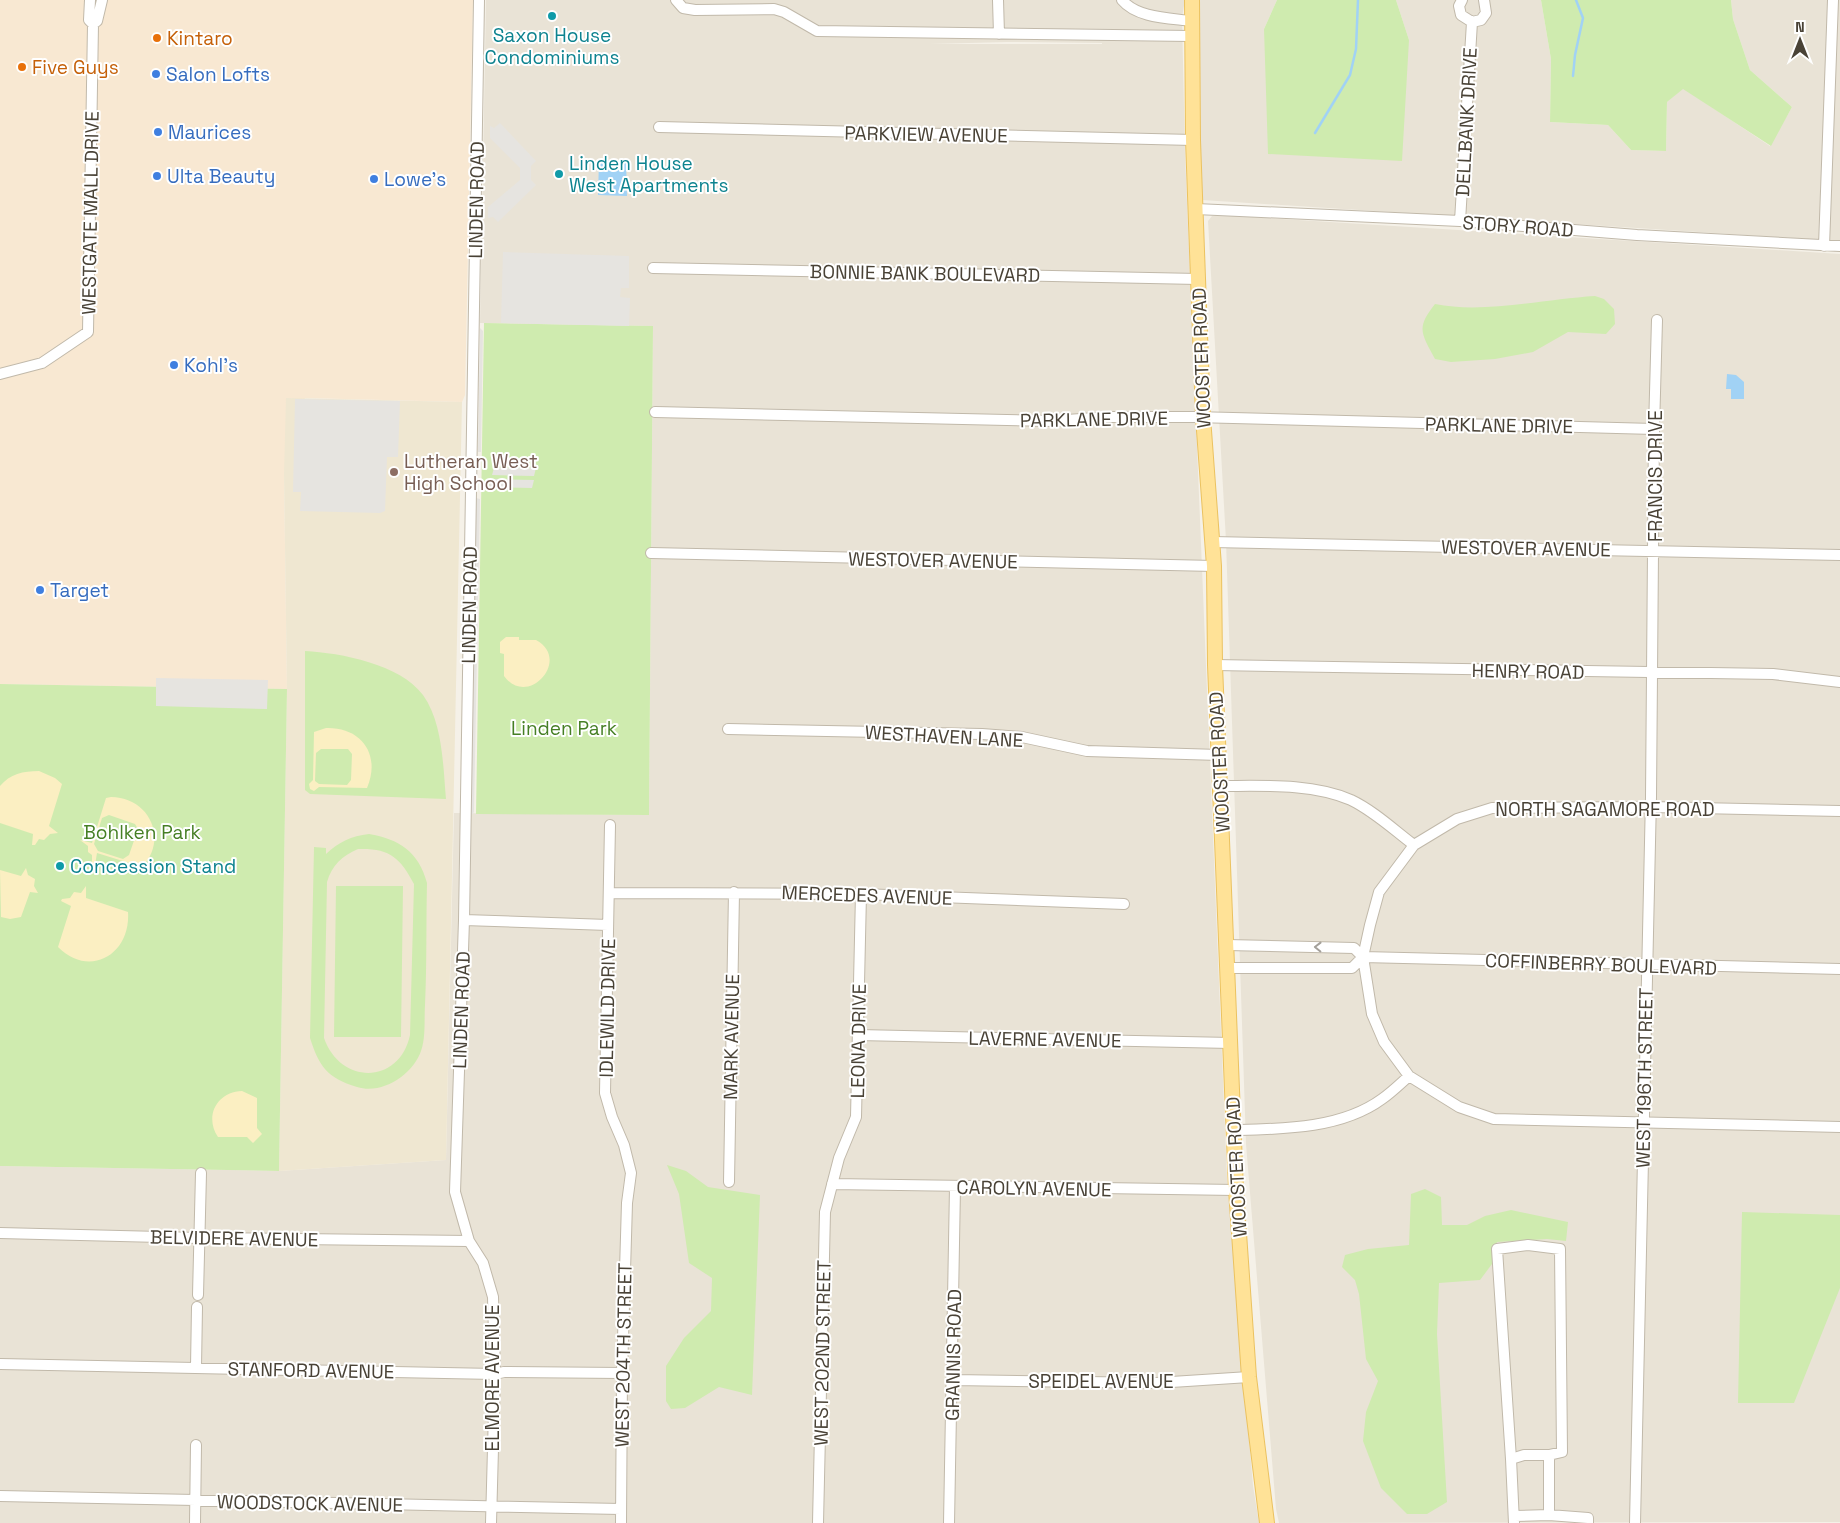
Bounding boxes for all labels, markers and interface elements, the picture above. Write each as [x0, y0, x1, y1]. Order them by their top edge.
marker: Saxon House Condominiums [546, 10, 558, 22]
north arrow [1775, 15, 1825, 65]
text: N [1795, 18, 1805, 36]
place label: Saxon House Condominiums [485, 23, 619, 70]
place label: Kintaro [167, 26, 233, 51]
marker: Kintaro [151, 32, 163, 44]
street label: DELLBANK DRIVE [1450, 47, 1483, 197]
place label: Five Guys [32, 55, 119, 80]
marker: Five Guys [16, 61, 28, 73]
place label: Salon Lofts [166, 62, 270, 87]
marker: Salon Lofts [150, 68, 162, 80]
street label: WESTGATE MALL DRIVE [76, 111, 105, 315]
place label: Maurices [168, 120, 251, 145]
street label: PARKVIEW AVENUE [844, 121, 1008, 148]
marker: Maurices [152, 126, 164, 138]
street label: LINDEN ROAD [463, 141, 490, 259]
place label: Linden House West Apartments [569, 151, 729, 198]
place label: Ulta Beauty [167, 164, 275, 189]
place label: Lowe's [384, 167, 446, 192]
marker: Linden House West Apartments [553, 168, 565, 180]
marker: Ulta Beauty [151, 170, 163, 182]
marker: Lowe's [368, 173, 380, 185]
street label: STORY ROAD [1462, 210, 1574, 243]
street label: BONNIE BANK BOULEVARD [810, 259, 1040, 288]
street label: WOOSTER ROAD [1187, 287, 1216, 429]
place label: Kohl's [184, 353, 238, 378]
marker: Kohl's [168, 359, 180, 371]
street label: PARKLANE DRIVE [1020, 406, 1168, 433]
street label: FRANCIS DRIVE [1643, 410, 1668, 542]
street label: PARKLANE DRIVE [1425, 412, 1573, 439]
place label: Lutheran West High School [404, 449, 538, 496]
marker: Lutheran West High School [388, 466, 400, 478]
street label: WESTOVER AVENUE [1441, 535, 1611, 562]
street label: LINDEN ROAD [456, 546, 483, 664]
street label: WESTOVER AVENUE [848, 547, 1018, 574]
place label: Target [50, 578, 109, 603]
marker: Target [34, 584, 46, 596]
street label: HENRY ROAD [1471, 658, 1585, 685]
street label: WOOSTER ROAD [1203, 691, 1236, 833]
park label: Linden Park [511, 716, 617, 741]
street label: WESTHAVEN LANE [864, 720, 1024, 753]
street label: NORTH SAGAMORE ROAD [1495, 797, 1715, 822]
park label: Bohlken Park [83, 820, 201, 845]
place label: Concession Stand [70, 854, 236, 879]
marker: Concession Stand [54, 860, 66, 872]
street label: MERCEDES AVENUE [781, 880, 953, 911]
street label: IDLEWILD DRIVE [594, 938, 621, 1078]
one-way arrow [1314, 942, 1322, 952]
street label: COFFINBERRY BOULEVARD [1485, 948, 1717, 981]
street label: LINDEN ROAD [447, 951, 476, 1069]
street label: MARK AVENUE [718, 974, 745, 1100]
street label: LEONA DRIVE [845, 983, 872, 1099]
street label: WEST 196TH STREET [1630, 988, 1659, 1168]
street label: LAVERNE AVENUE [968, 1026, 1122, 1053]
street label: WOOSTER ROAD [1220, 1096, 1253, 1238]
street label: CAROLYN AVENUE [956, 1175, 1112, 1202]
street label: BELVIDERE AVENUE [150, 1225, 318, 1252]
street label: WEST 202ND STREET [808, 1260, 837, 1446]
street label: WEST 204TH STREET [609, 1262, 638, 1448]
street label: GRANNIS ROAD [940, 1289, 967, 1421]
street label: ELMORE AVENUE [480, 1305, 505, 1451]
street label: STANFORD AVENUE [227, 1357, 395, 1384]
street label: SPEIDEL AVENUE [1028, 1369, 1174, 1394]
street label: WOODSTOCK AVENUE [217, 1489, 403, 1518]

